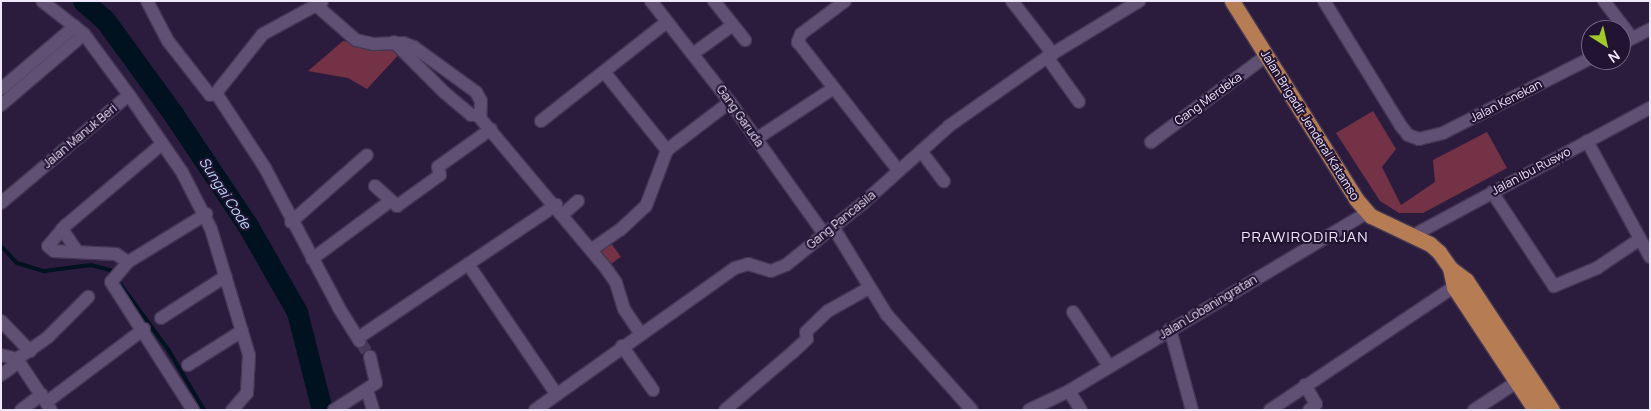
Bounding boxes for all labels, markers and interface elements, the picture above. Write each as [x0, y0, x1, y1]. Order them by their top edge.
north arrow [1581, 20, 1631, 70]
text: N [1605, 46, 1624, 68]
street label: Jalan Brigadir Jenderal Katamso [1258, 47, 1362, 203]
street label: Gang Merdeka [1171, 70, 1245, 128]
street label: Jalan Kenekan [1468, 77, 1544, 125]
street label: Gang Garuda [713, 82, 767, 150]
street label: Jalan Manuk Beri [40, 101, 120, 171]
street label: Jalan Ibu Ruswo [1489, 144, 1573, 198]
water label: Sungai Code [196, 154, 254, 232]
street label: Gang Pancasila [804, 188, 878, 252]
district label: PRAWIRODIRJAN [1240, 228, 1370, 246]
street label: Jalan Lobaningratan [1156, 272, 1260, 342]

